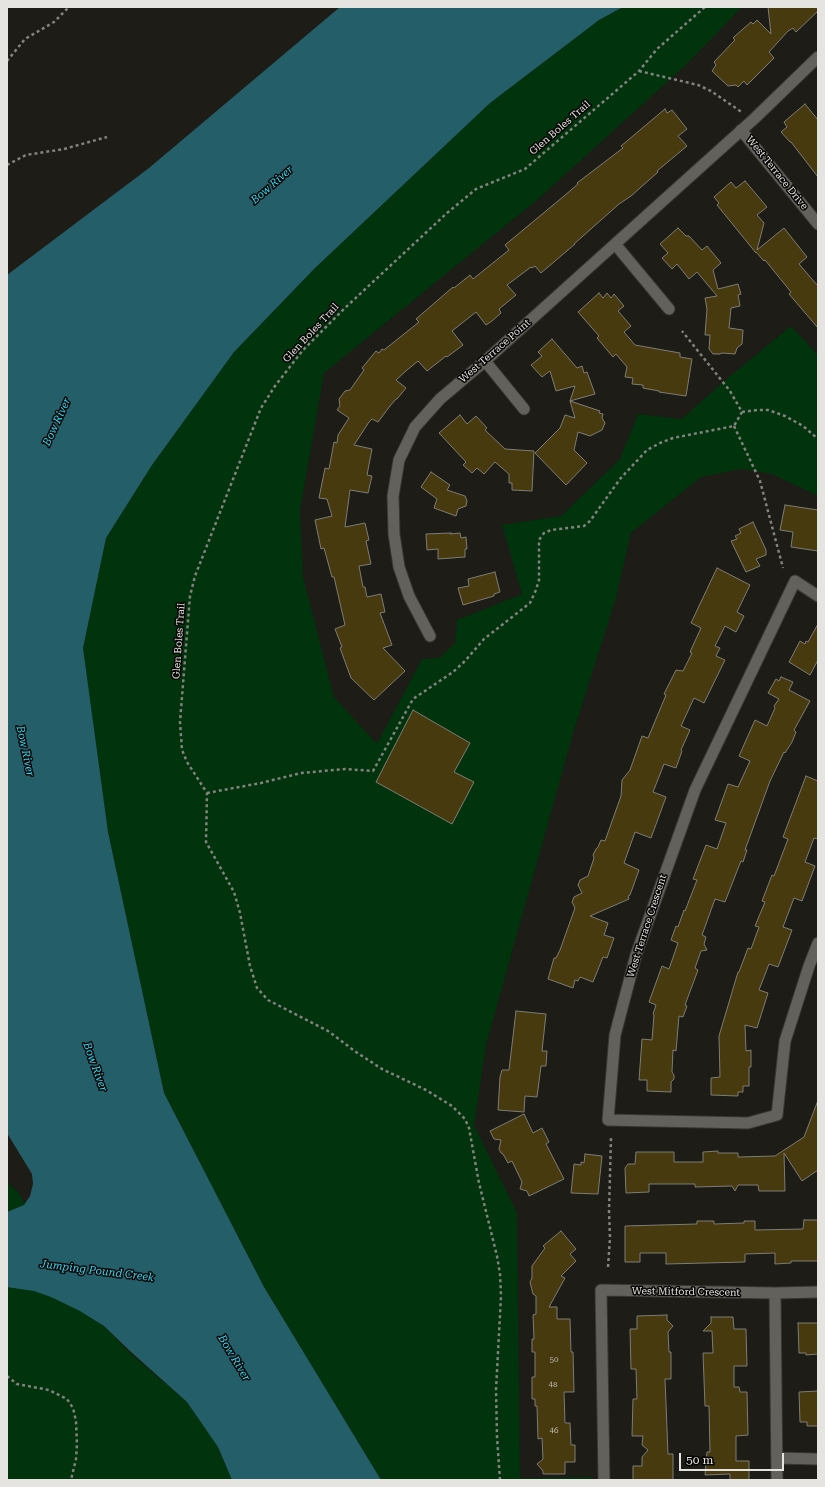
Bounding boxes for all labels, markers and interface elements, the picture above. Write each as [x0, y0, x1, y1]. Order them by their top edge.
street label: Glen Boles Trail [527, 98, 593, 158]
street label: West Terrace Drive [744, 134, 810, 212]
water label: Bow River [248, 163, 296, 207]
street label: Glen Boles Trail [281, 301, 341, 365]
street label: West Terrace Point [457, 317, 533, 385]
water label: Bow River [40, 396, 74, 448]
street label: Glen Boles Trail [170, 603, 188, 679]
water label: Bow River [13, 724, 37, 778]
street label: West Terrace Crescent [625, 873, 669, 979]
water label: Bow River [80, 1041, 110, 1093]
water label: Jumping Pound Creek [39, 1257, 155, 1285]
street label: West Mitford Crescent [632, 1285, 740, 1299]
water label: Bow River [215, 1332, 253, 1384]
house number: 50 [550, 1355, 558, 1365]
house number: 48 [549, 1380, 557, 1390]
house number: 46 [550, 1426, 558, 1436]
scale bar [681, 1445, 786, 1471]
text: 50 m [686, 1453, 713, 1467]

